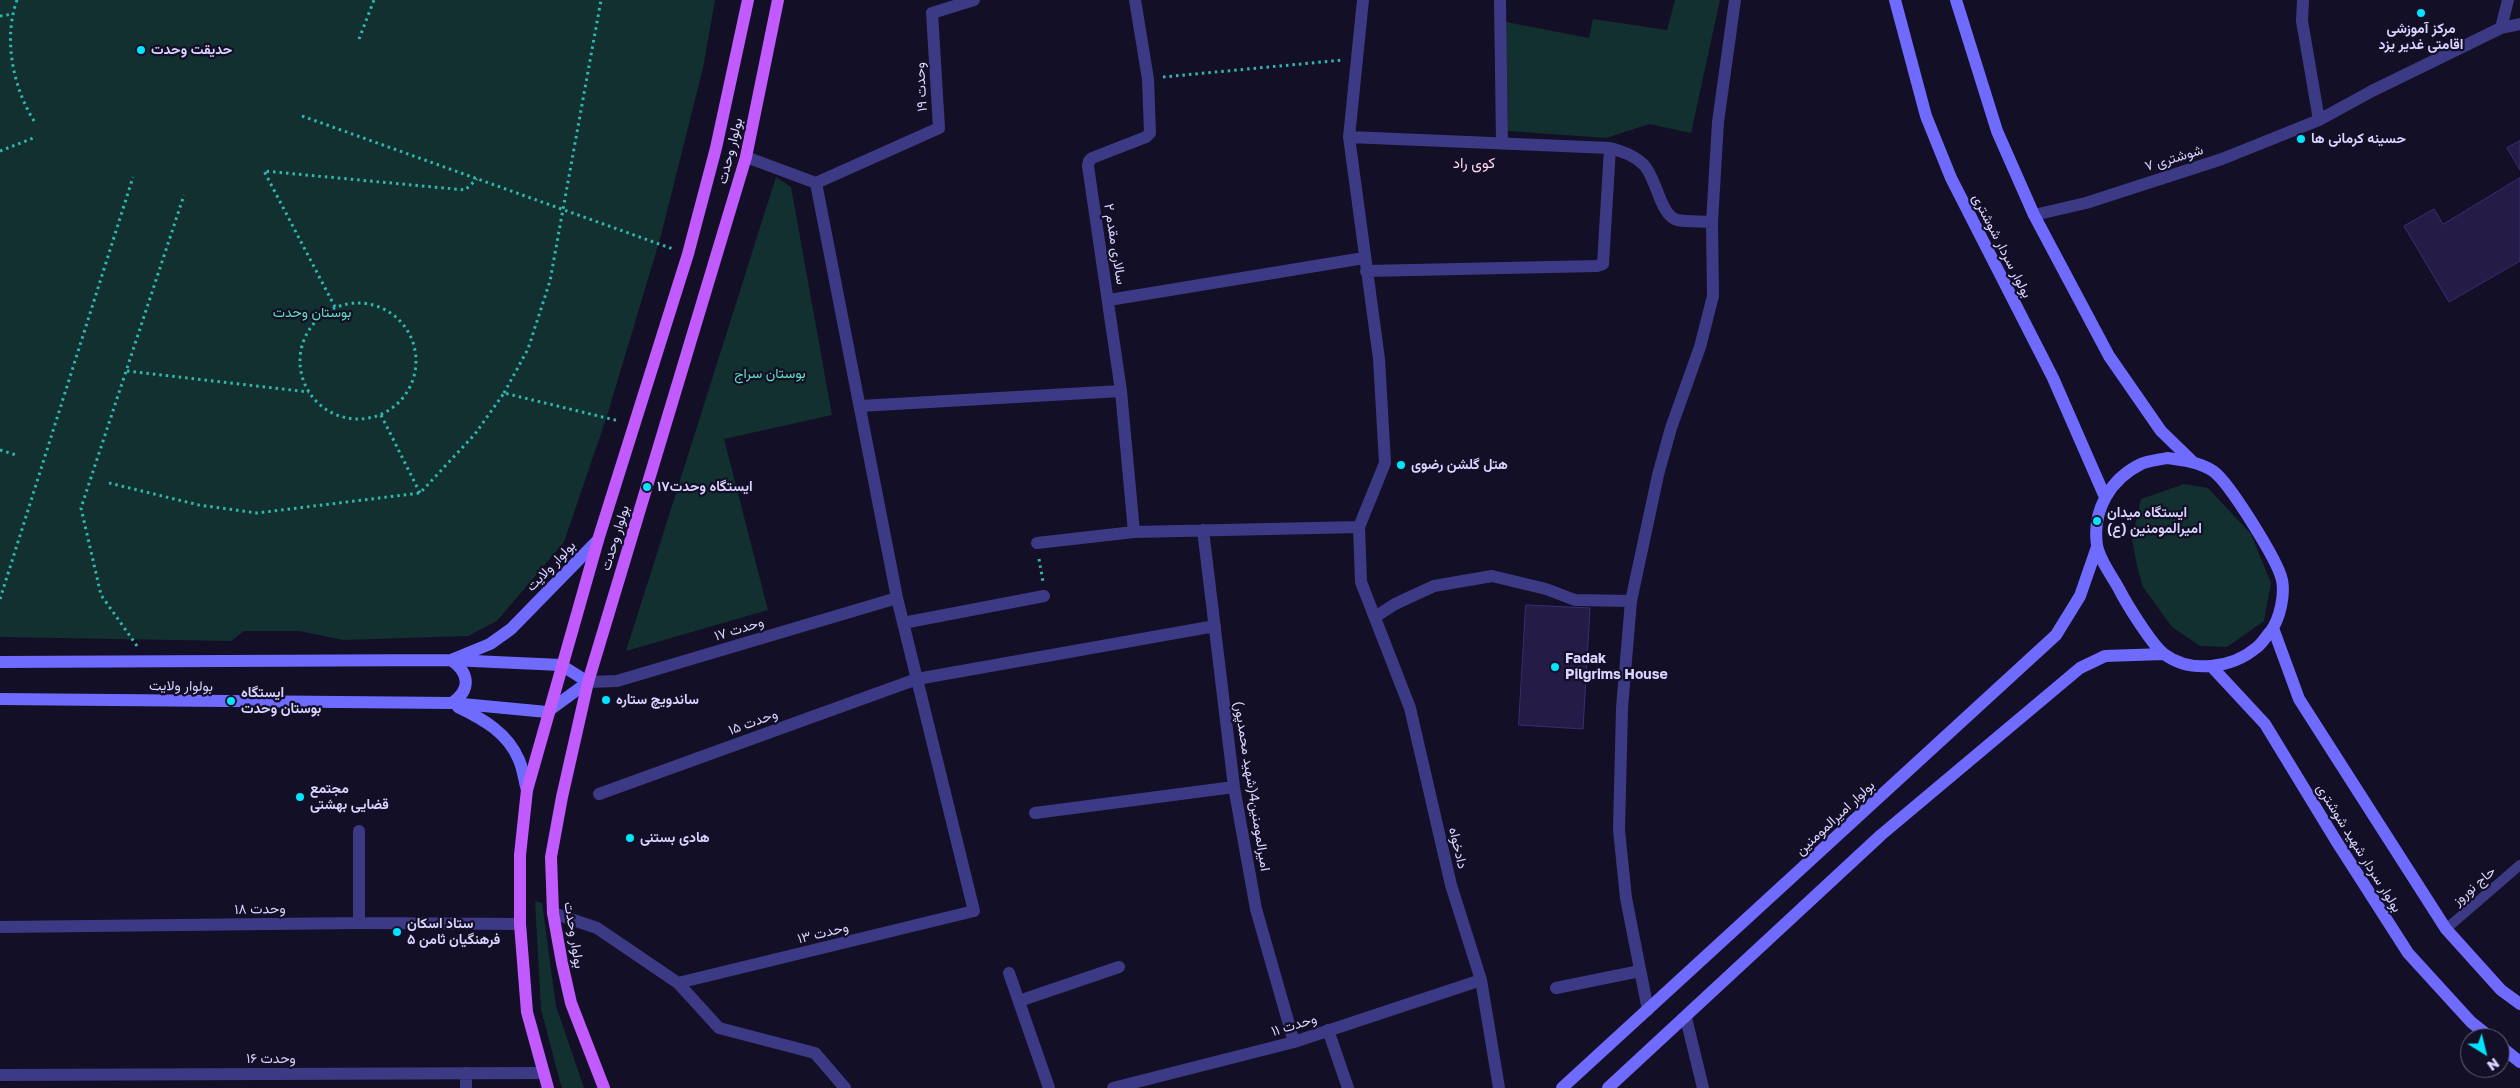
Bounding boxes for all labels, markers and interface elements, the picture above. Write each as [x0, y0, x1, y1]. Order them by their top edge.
marker: مرکز آموزشی اقامتی غدیر یزد [2415, 7, 2427, 19]
place label: مرکز آموزشی اقامتی غدیر یزد [2379, 21, 2463, 54]
place label: حدیقت وحدت [151, 42, 232, 58]
marker: حدیقت وحدت [135, 44, 147, 56]
street label: وحدت ۱۹ [911, 62, 931, 112]
street label: بولوار وحدت [714, 116, 746, 186]
place label: حسینه کرمانی ها [2311, 131, 2406, 147]
marker: حسینه کرمانی ها [2295, 133, 2307, 145]
street label: شوشتری ۷ [2143, 141, 2205, 175]
district label: کوی راد [1453, 154, 1495, 172]
street label: بولوار سردار شوشتری [1969, 191, 2035, 301]
street label: سالاری مقدم ۲ [1100, 202, 1130, 286]
park label: بوستان وحدت [273, 305, 351, 321]
park label: بوستان سراج [734, 366, 806, 382]
place label: هتل گلشن رضوی [1411, 457, 1508, 473]
marker: هتل گلشن رضوی [1395, 459, 1407, 471]
place label: ایستگاه وحدت۱۷ [657, 479, 753, 495]
marker: ایستگاه وحدت۱۷ [641, 481, 653, 493]
street label: بولوار وحدت [597, 503, 633, 573]
place label: ایستگاه میدان امیرالمومنین (ع) [2107, 505, 2202, 538]
marker: ایستگاه میدان امیرالمومنین (ع) [2091, 515, 2103, 527]
street label: بولوار ولایت [523, 537, 579, 595]
street label: وحدت ۱۷ [712, 614, 766, 644]
place label: Fadak Pilgrims House [1565, 651, 1668, 684]
marker: Fadak Pilgrims House [1549, 661, 1561, 673]
street label: بولوار ولایت [149, 677, 213, 695]
place label: ایستگاه بوستان وحدت [241, 685, 321, 718]
place label: ساندویچ ستاره [616, 692, 699, 708]
marker: ساندویچ ستاره [600, 694, 612, 706]
marker: ایستگاه بوستان وحدت [225, 695, 237, 707]
street label: امیرالمومنین4(شهید محمدپور) [1230, 700, 1274, 872]
street label: وحدت ۱۵ [726, 705, 780, 739]
street label: بولوار امیرالمومنین [1792, 777, 1878, 859]
place label: مجتمع قضایی بهشتی [310, 781, 389, 814]
street label: بولوار سردار شهید شوشتری [2313, 781, 2405, 915]
marker: مجتمع قضایی بهشتی [294, 791, 306, 803]
street label: دادخواه [1445, 826, 1471, 870]
place label: هادی بستنی [640, 830, 710, 846]
marker: هادی بستنی [624, 832, 636, 844]
street label: حاج نوروز [2449, 863, 2499, 909]
street label: وحدت ۱۸ [234, 900, 286, 918]
street label: بولوار وحدت [560, 900, 588, 970]
place label: ستاد اسکان فرهنگیان ثامن ۵ [407, 916, 500, 949]
street label: وحدت ۱۳ [796, 919, 850, 947]
marker: ستاد اسکان فرهنگیان ثامن ۵ [391, 926, 403, 938]
street label: وحدت ۱۱ [1269, 1010, 1319, 1040]
north arrow [2460, 1028, 2510, 1078]
street label: وحدت ۱۶ [246, 1051, 296, 1067]
text: N [2484, 1055, 2503, 1075]

